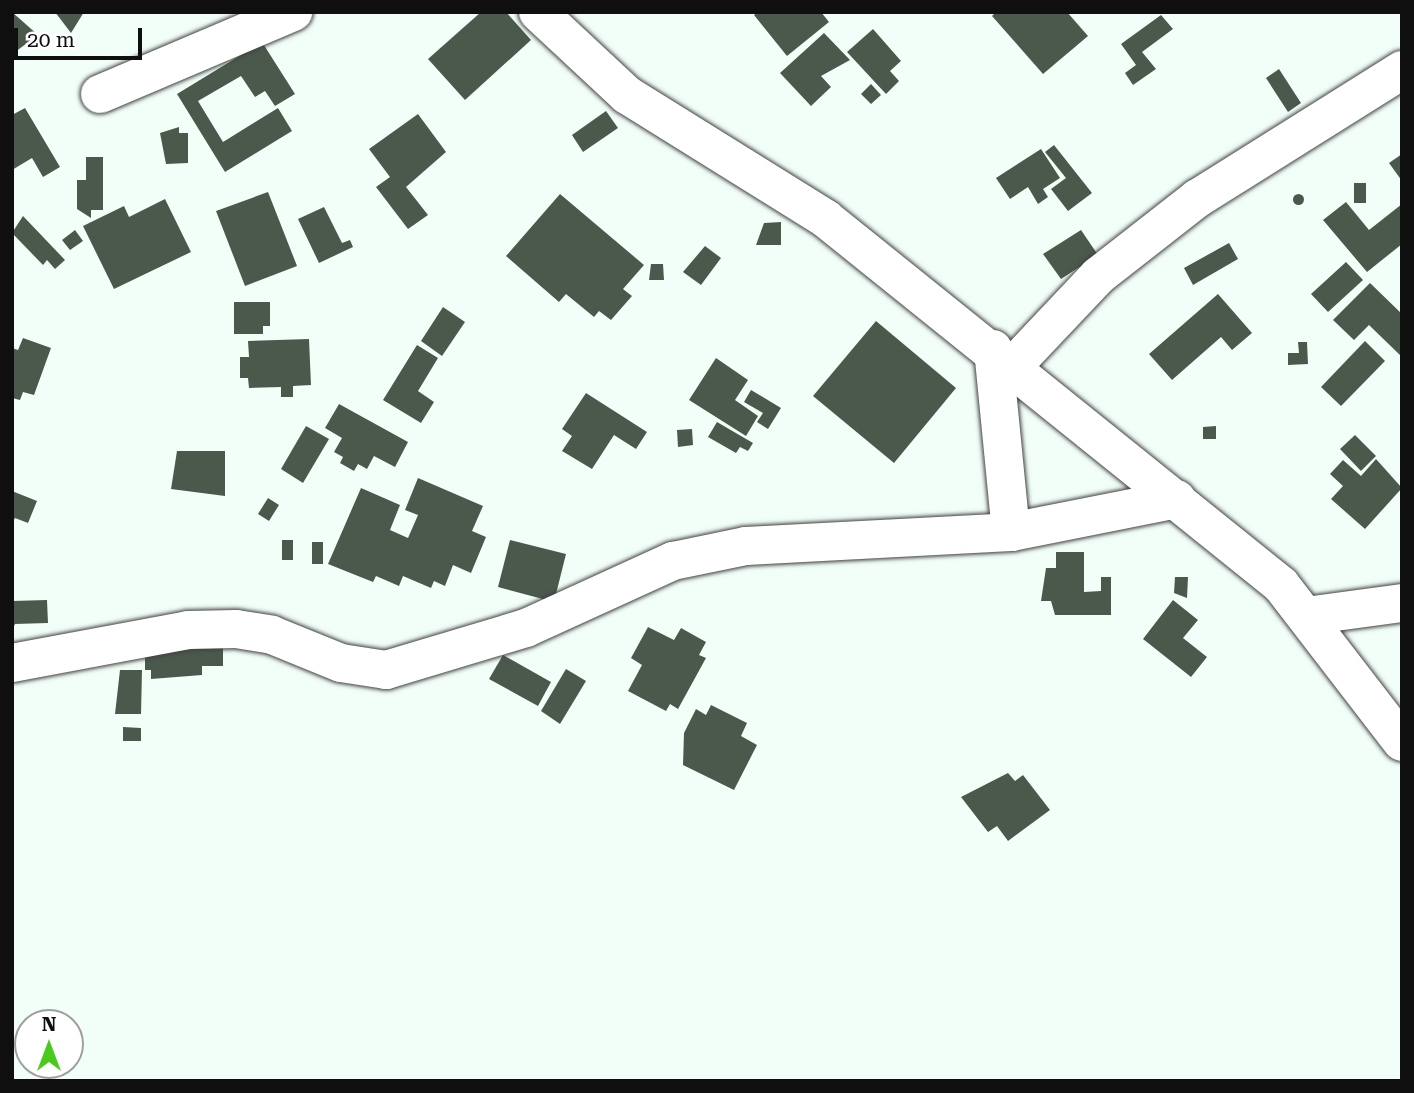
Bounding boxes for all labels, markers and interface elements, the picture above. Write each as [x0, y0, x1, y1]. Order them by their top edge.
scale bar [18, 14, 145, 58]
text: 20 m [27, 28, 75, 52]
north arrow [14, 1009, 84, 1079]
text: N [42, 1013, 56, 1036]

